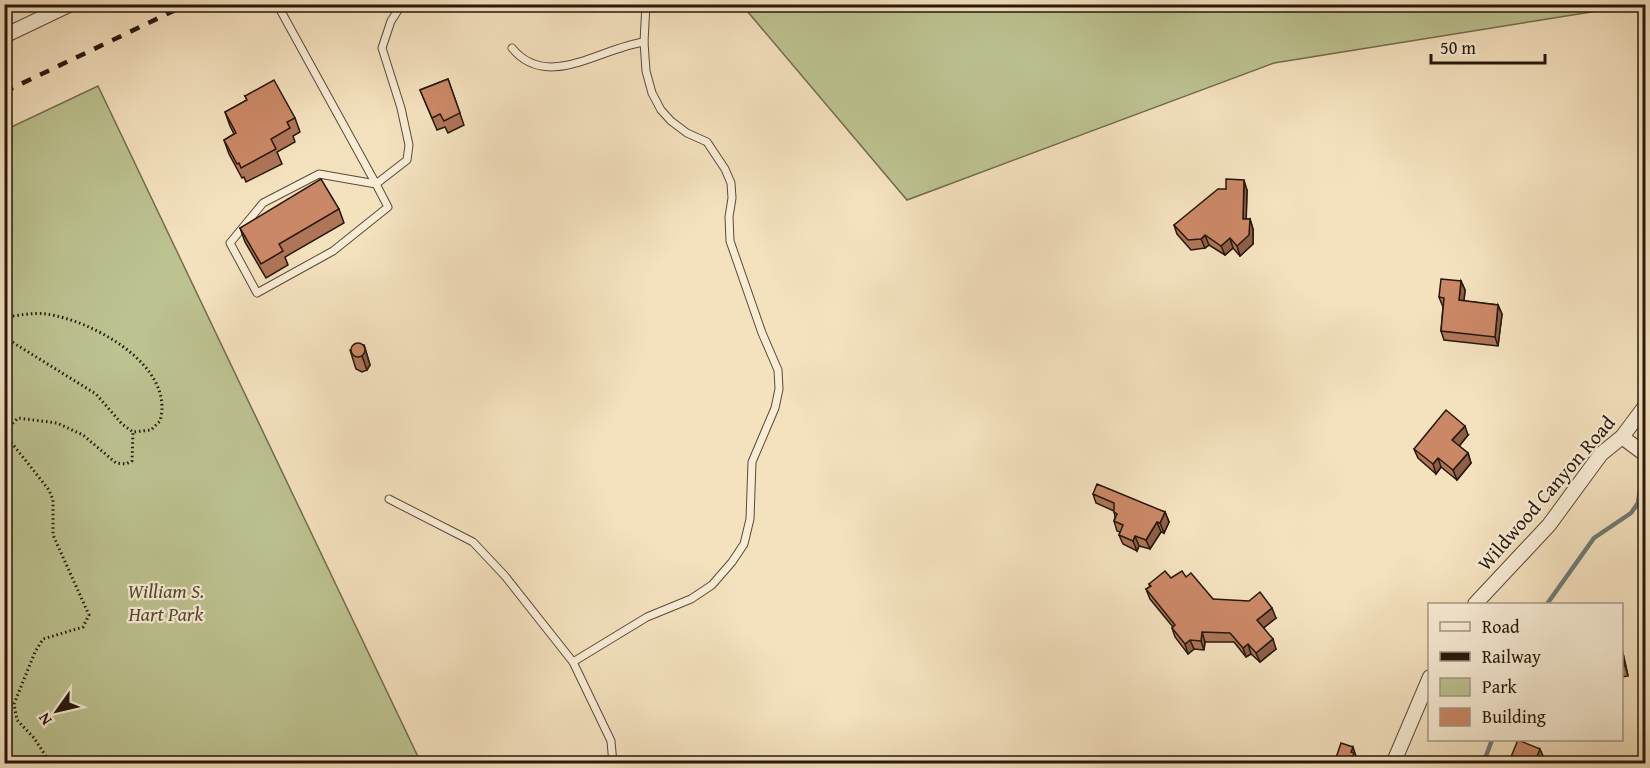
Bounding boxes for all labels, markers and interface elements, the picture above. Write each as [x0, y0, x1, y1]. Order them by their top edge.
scale bar [1431, 27, 1545, 65]
text: 50 m [1440, 34, 1476, 61]
street label: Wildwood Canyon Road [1470, 409, 1621, 577]
park label: William S. Hart Park [128, 576, 204, 628]
legend [1428, 603, 1623, 741]
text: Road [1482, 613, 1520, 640]
text: Railway [1482, 643, 1541, 670]
text: Park [1482, 673, 1518, 700]
north arrow [27, 681, 87, 741]
text: Building [1482, 703, 1546, 730]
text: N [31, 708, 58, 731]

